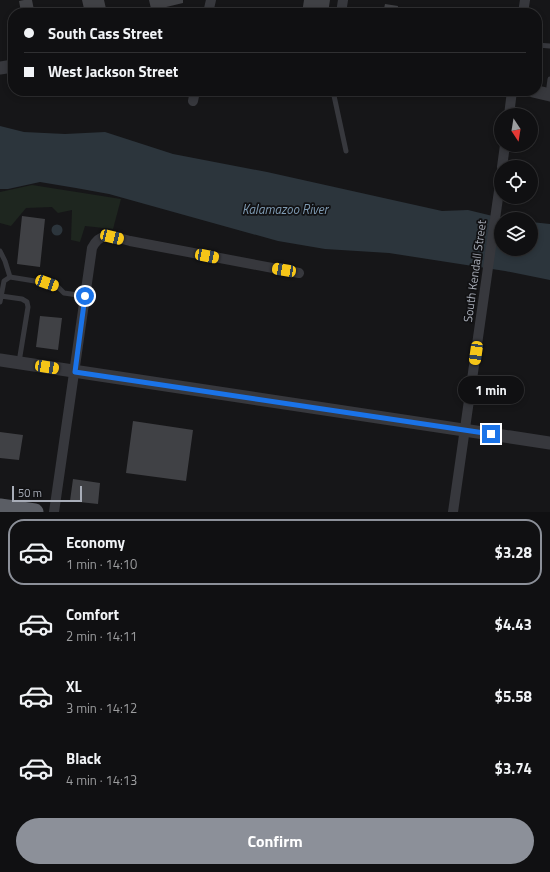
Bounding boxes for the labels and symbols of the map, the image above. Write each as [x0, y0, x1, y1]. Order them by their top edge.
north arrow [494, 108, 538, 152]
water label: Kalamazoo River [242, 199, 330, 219]
street label: South Kendall Street [458, 218, 491, 323]
car [99, 228, 125, 246]
car [194, 248, 220, 264]
car [271, 262, 297, 278]
car [34, 273, 60, 293]
route start [76, 287, 94, 305]
car [468, 340, 484, 366]
car [34, 359, 60, 375]
callout: 1 min [458, 376, 524, 404]
route end [482, 425, 500, 443]
scale bar [12, 484, 82, 503]

